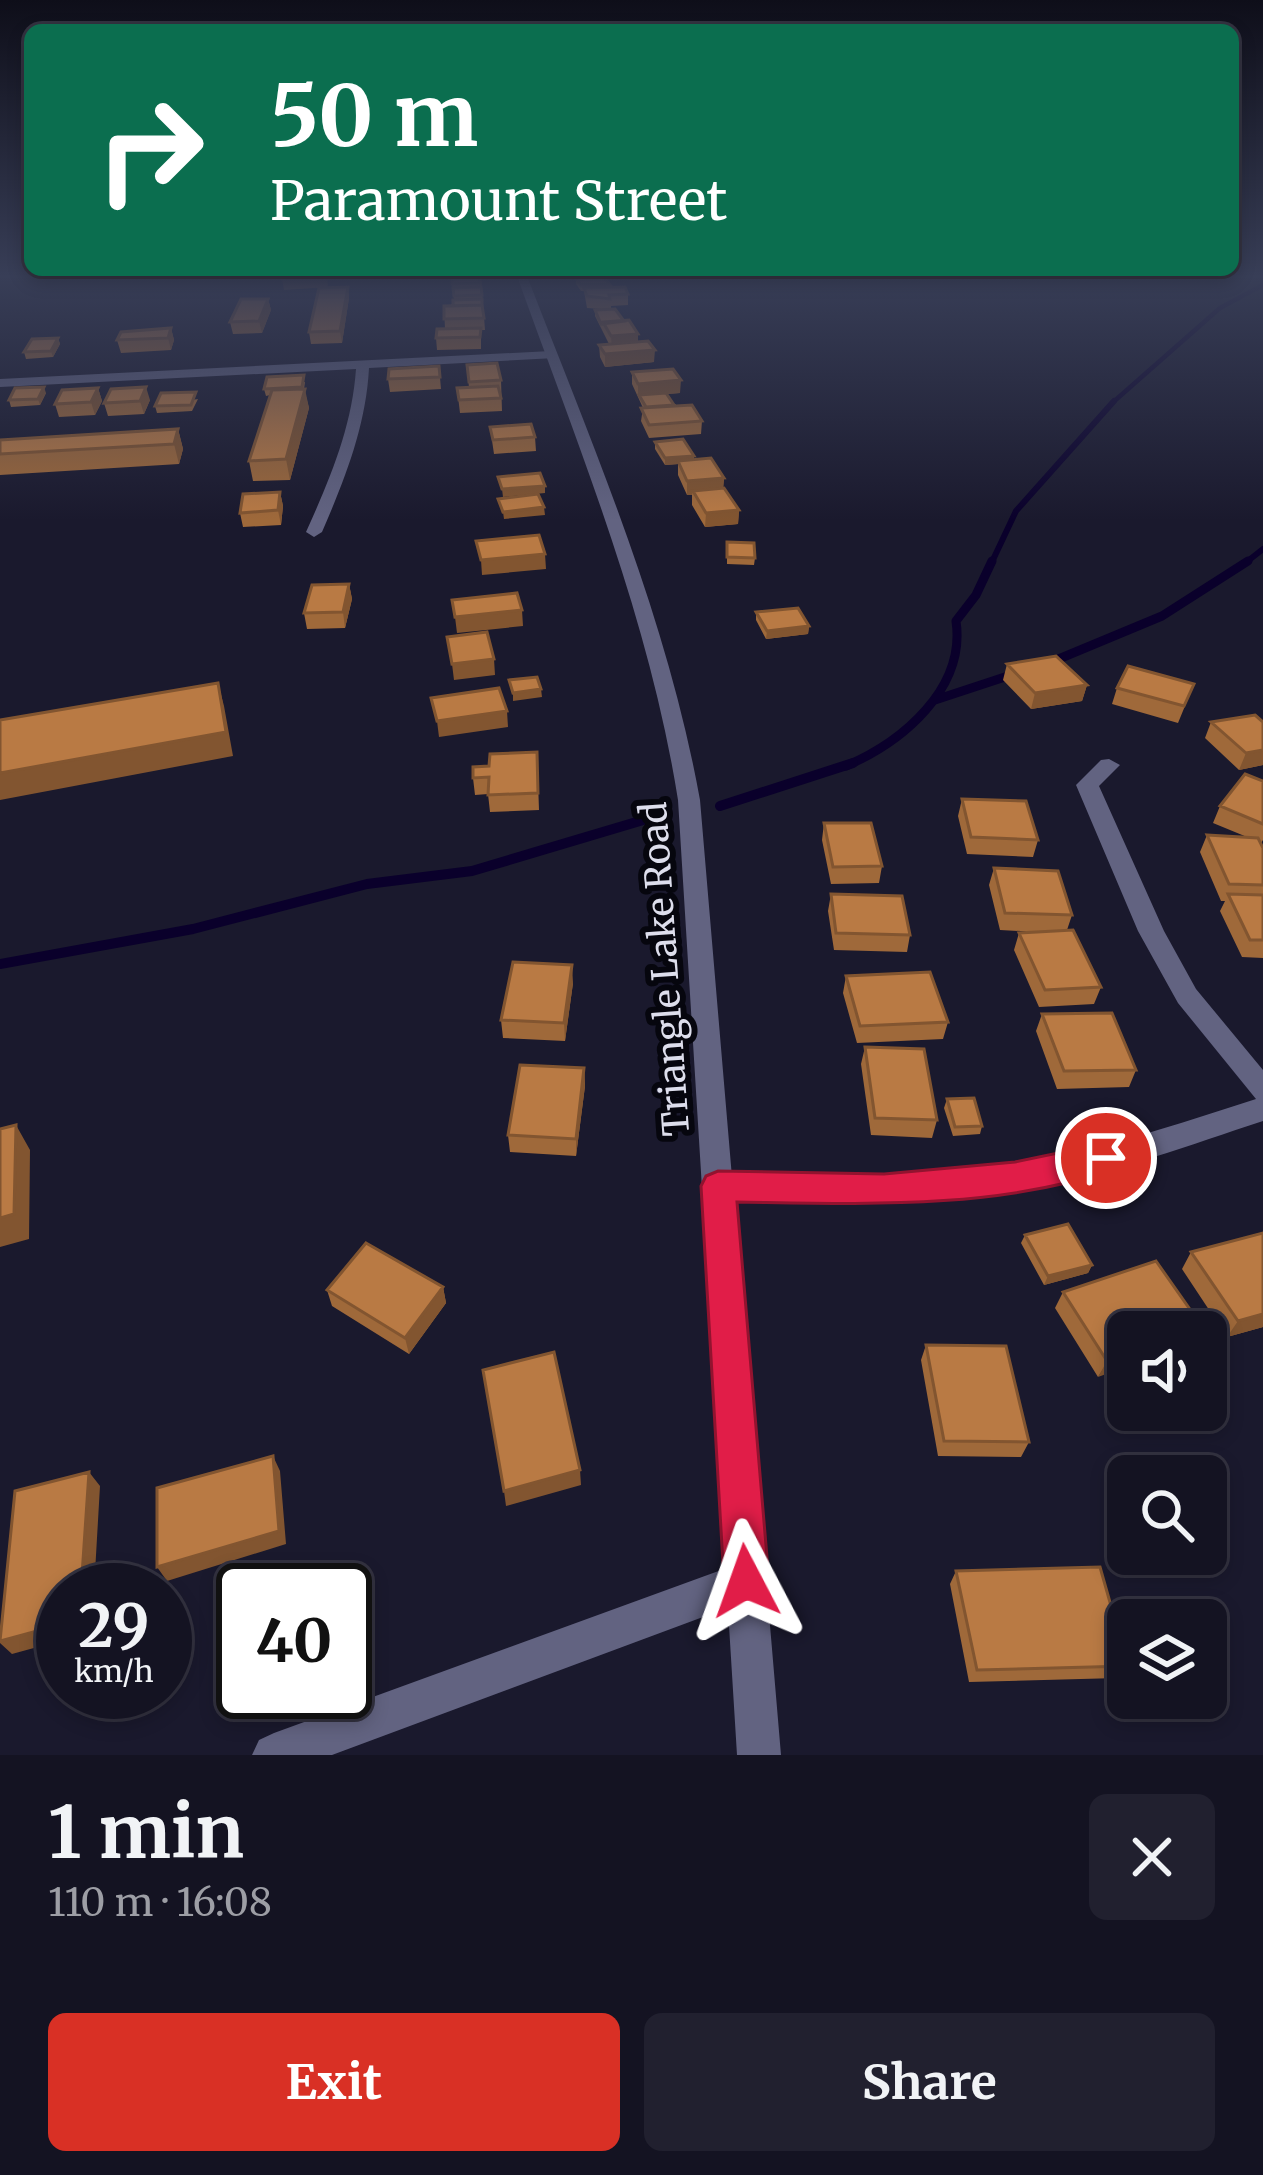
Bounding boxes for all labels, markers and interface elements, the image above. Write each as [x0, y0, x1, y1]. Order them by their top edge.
text: 50 m [270, 63, 478, 169]
icon: right [72, 72, 228, 228]
text: Paramount Street [270, 167, 727, 235]
street label: Triangle Lake Road [631, 800, 699, 1138]
pin [1055, 1107, 1157, 1209]
icon: arrive [1073, 1125, 1139, 1191]
map controls [1107, 1311, 1227, 1719]
button: sound [1107, 1311, 1227, 1431]
button: search [1107, 1455, 1227, 1575]
position arrow [683, 1518, 809, 1644]
speed limit sign: 40 [216, 1563, 372, 1719]
text: 29 [78, 1588, 150, 1663]
button: layers [1107, 1599, 1227, 1719]
text: km/h [74, 1652, 154, 1690]
text: 1 min [48, 1787, 244, 1878]
button: close [1089, 1794, 1215, 1920]
text: 110 m · 16:08 [48, 1878, 272, 1927]
button: Exit [48, 2013, 620, 2151]
button: Share [644, 2013, 1215, 2151]

